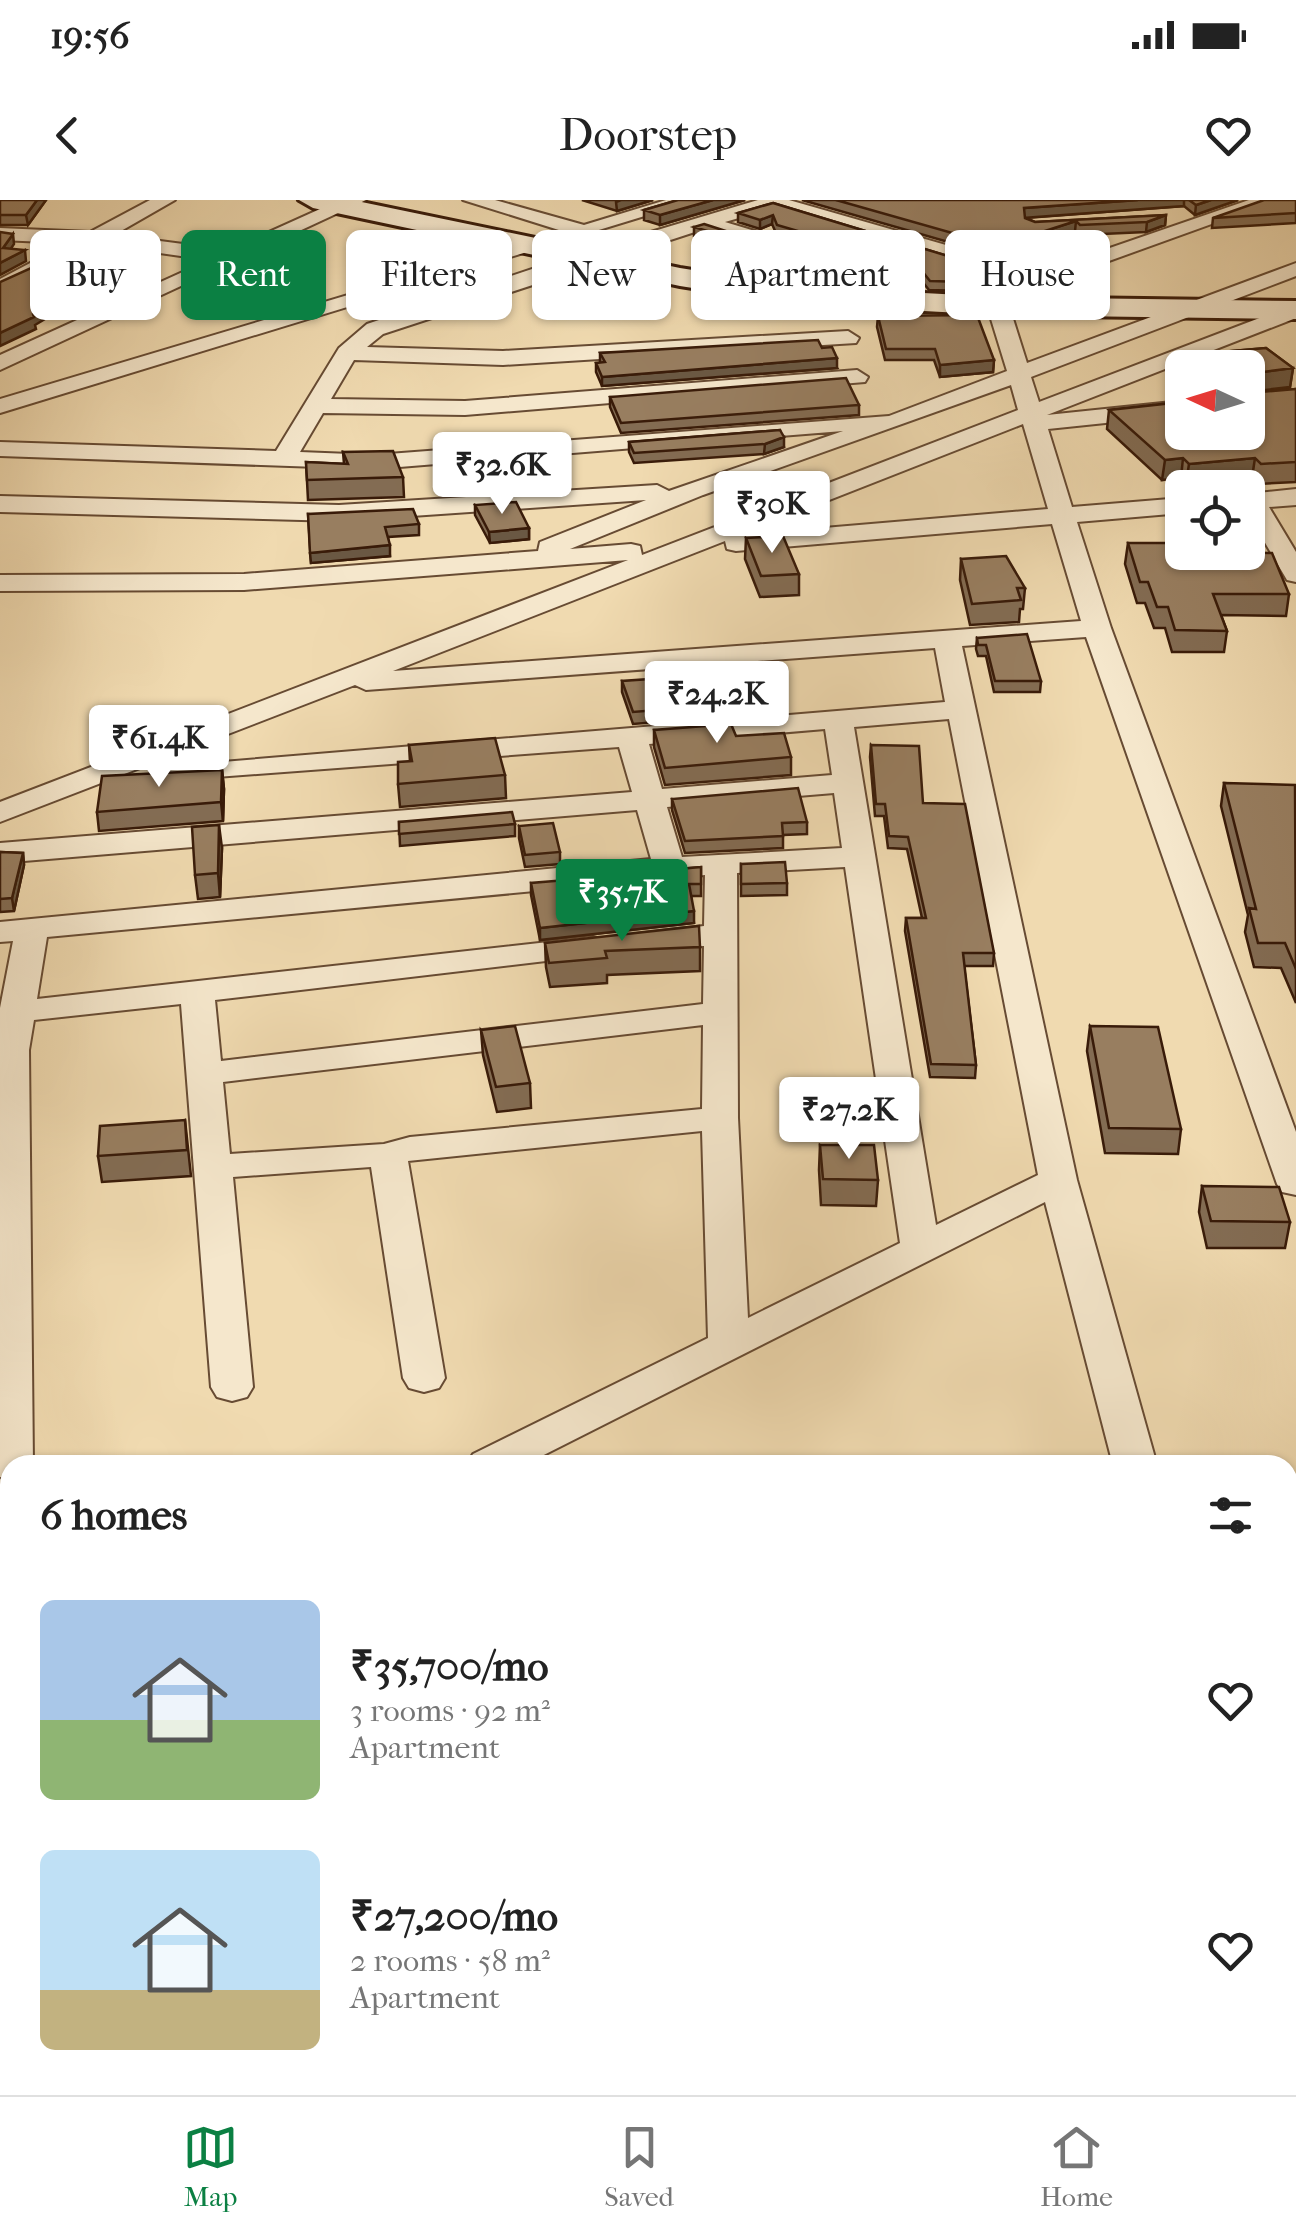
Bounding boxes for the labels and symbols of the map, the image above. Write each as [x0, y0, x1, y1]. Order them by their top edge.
north arrow [1165, 350, 1265, 450]
pin: ₹32.6K [421, 432, 583, 517]
pin: ₹30K [713, 471, 831, 556]
pin: ₹24.2K [636, 661, 798, 746]
pin: ₹61.4K [78, 705, 240, 790]
pin: ₹35.7K [541, 859, 703, 944]
pin: ₹27.2K [768, 1077, 930, 1162]

